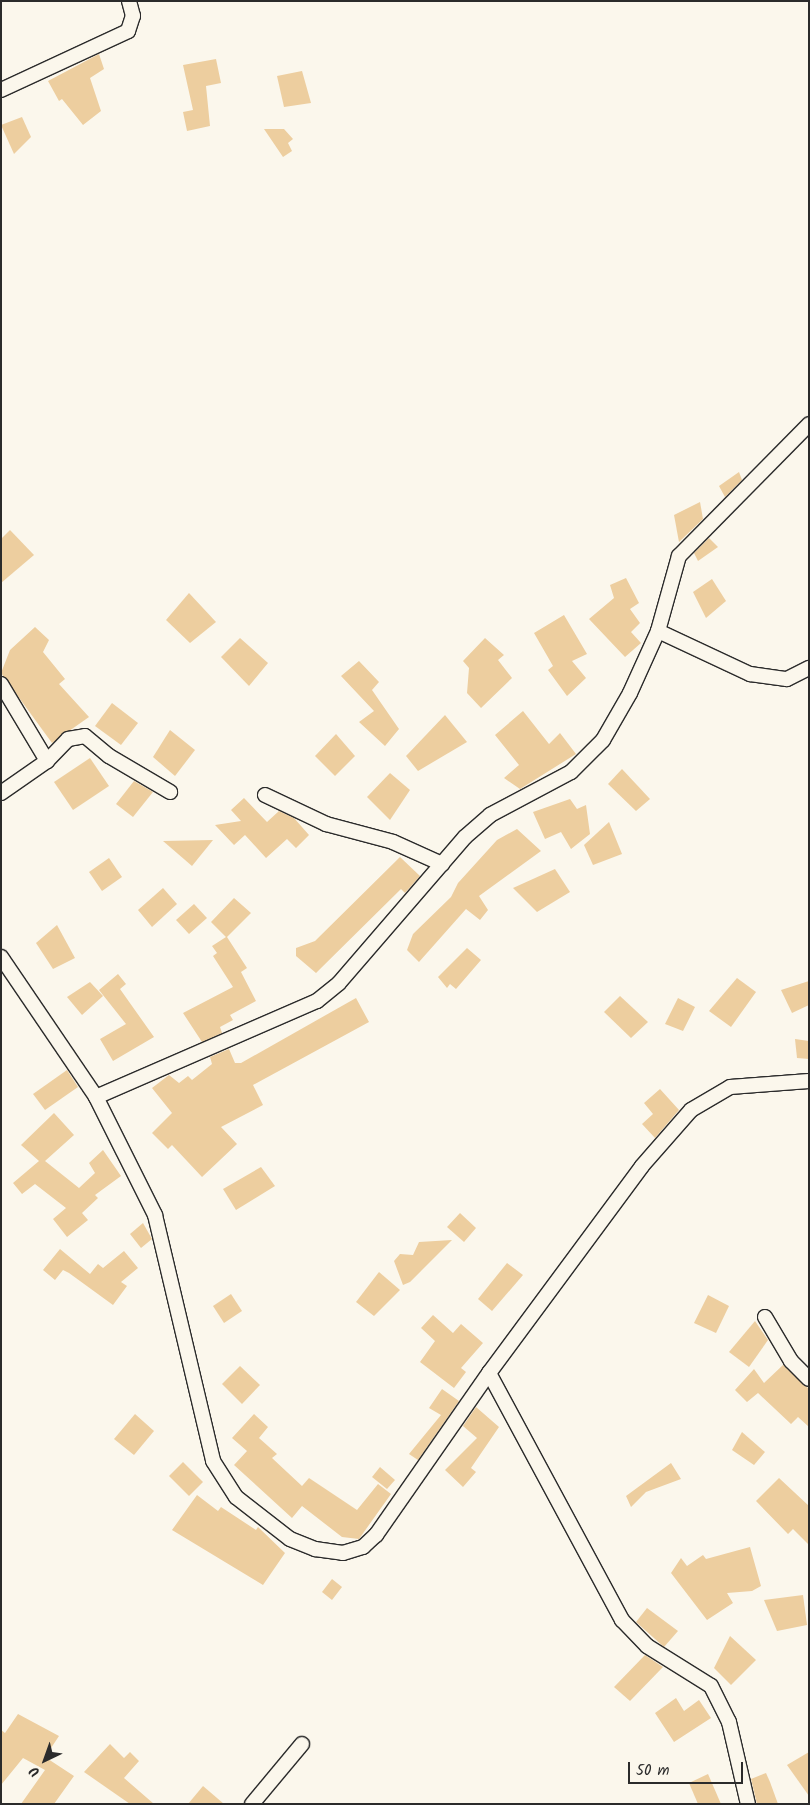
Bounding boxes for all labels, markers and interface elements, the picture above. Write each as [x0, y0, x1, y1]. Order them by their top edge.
north arrow [20, 1735, 70, 1785]
scale bar [630, 1752, 745, 1784]
text: 50 m [636, 1759, 670, 1783]
text: U [25, 1760, 45, 1782]

